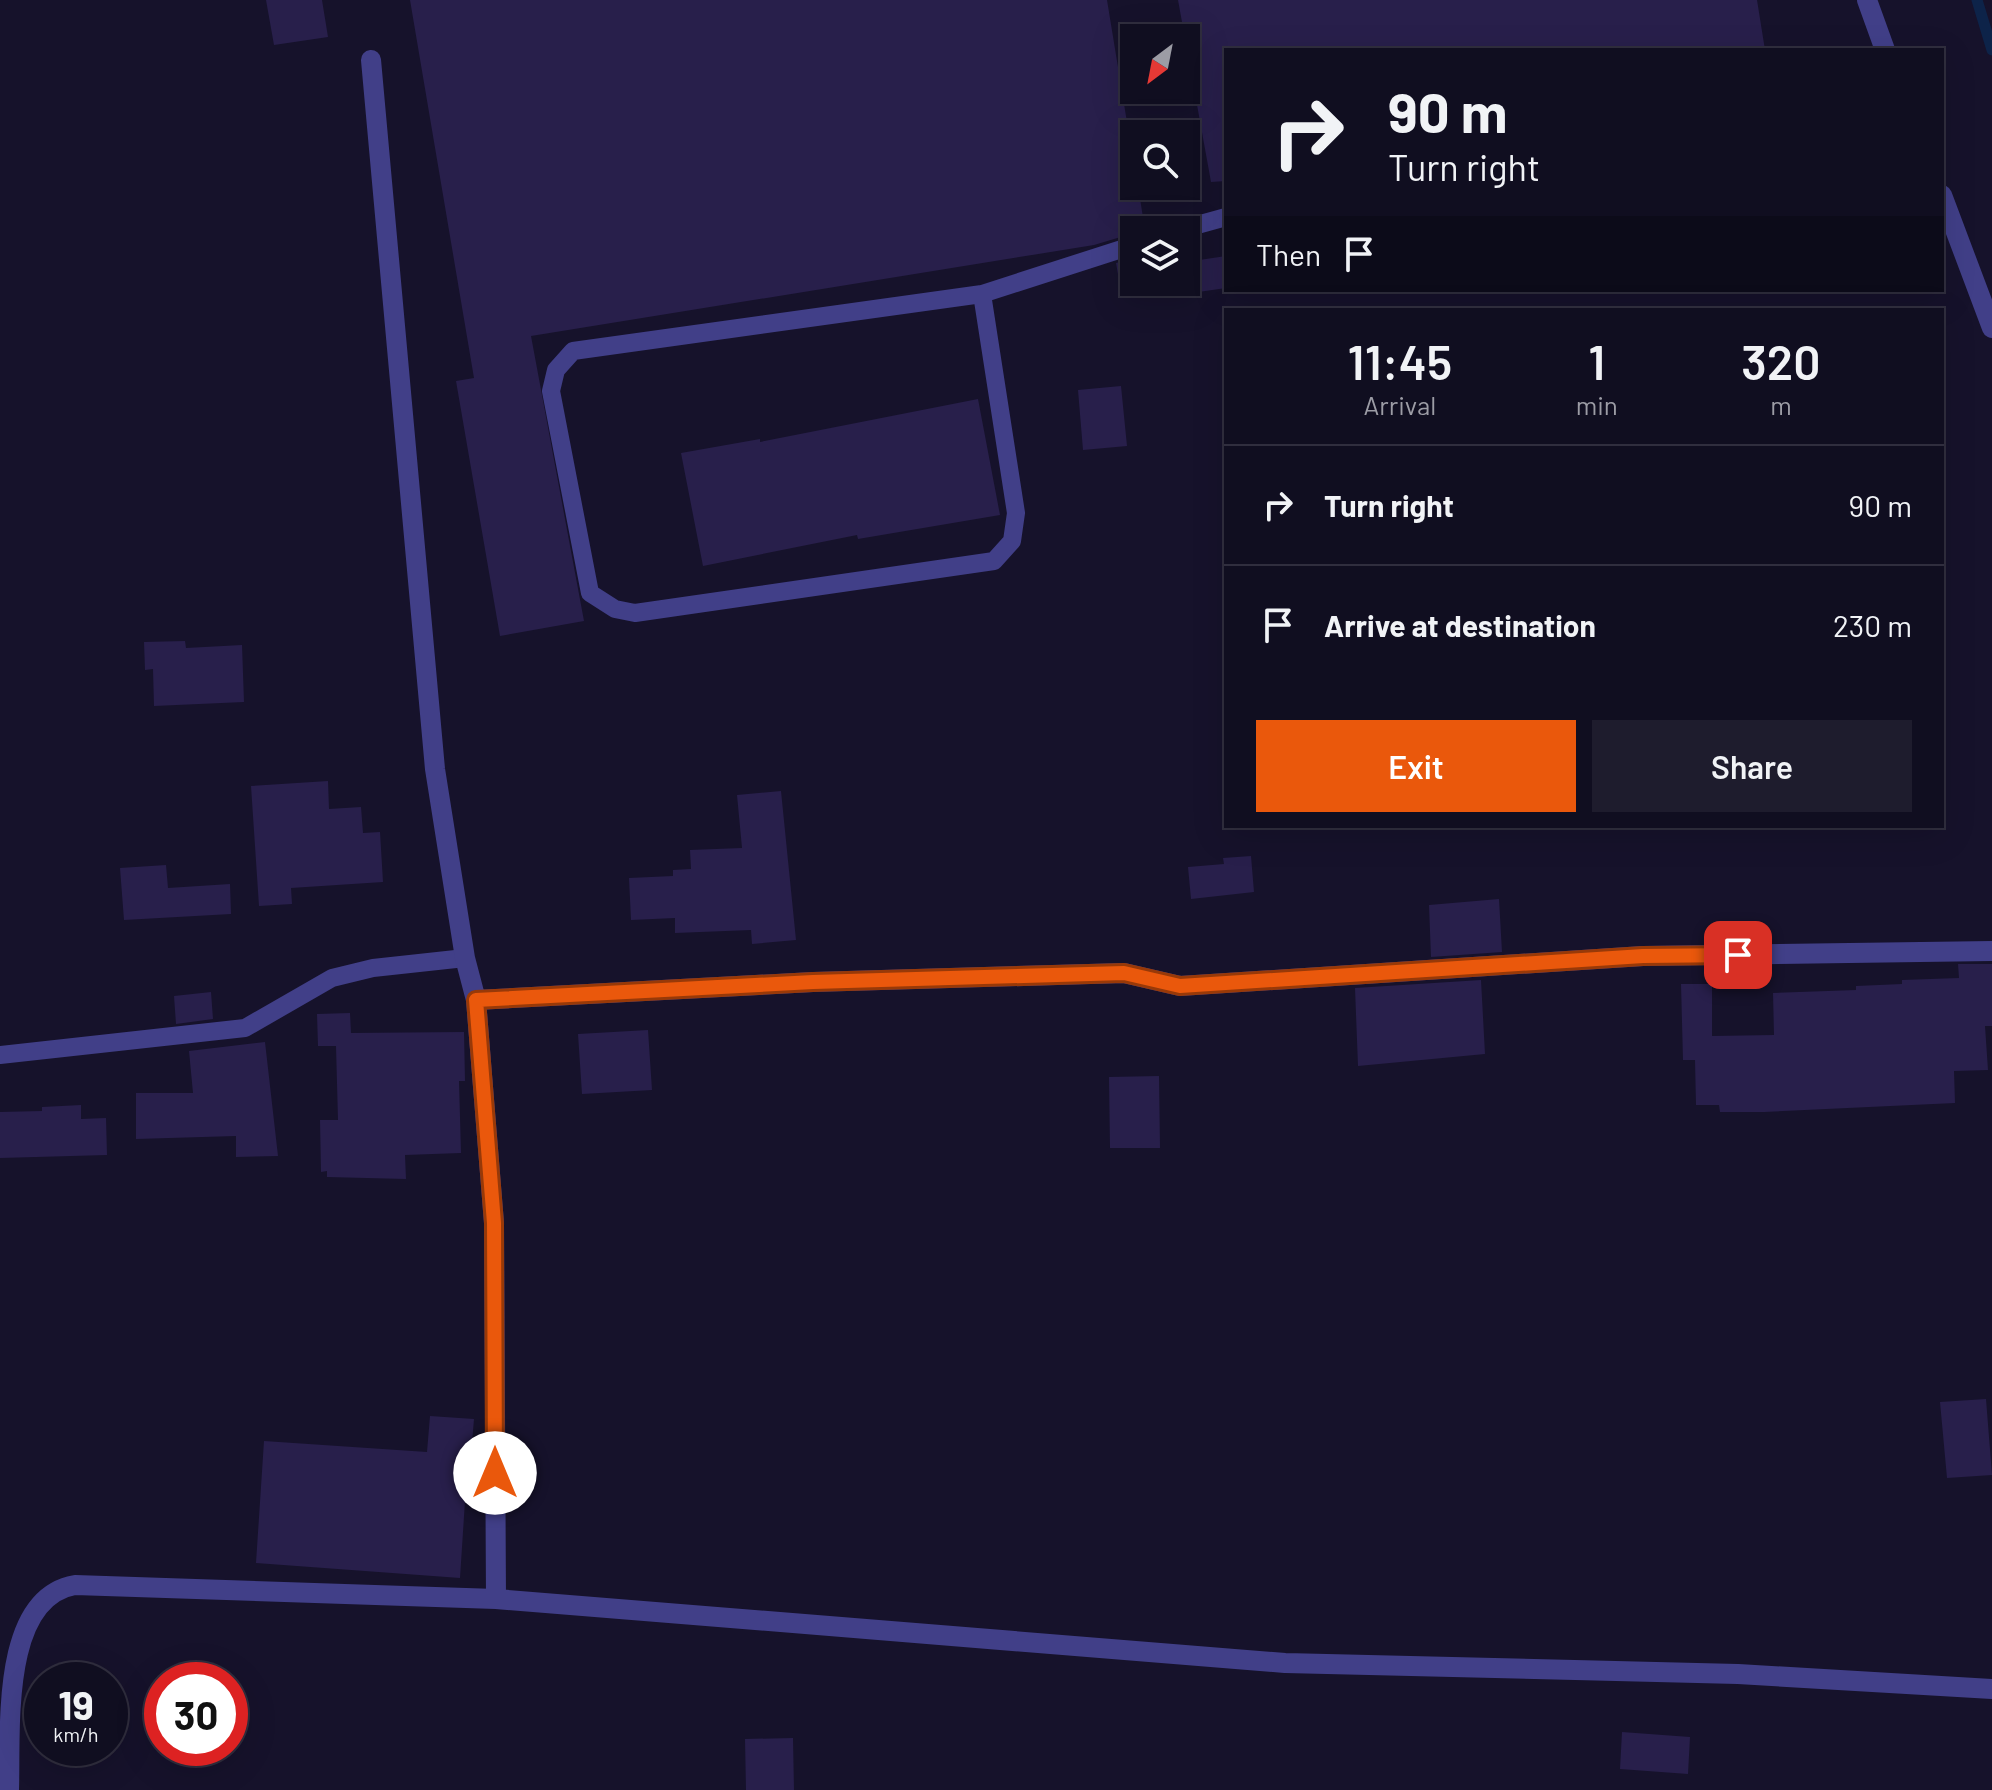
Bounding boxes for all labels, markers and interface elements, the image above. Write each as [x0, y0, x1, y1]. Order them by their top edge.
north arrow [1120, 24, 1200, 104]
map controls [1120, 24, 1200, 296]
text: 90 m [1388, 77, 1508, 144]
icon: right [1256, 80, 1360, 184]
button: search [1120, 120, 1200, 200]
text: Turn right [1388, 145, 1540, 188]
button: layers [1120, 216, 1200, 296]
icon: arrive [1337, 232, 1381, 276]
text: Then [1256, 236, 1321, 272]
text: 11:45 [1347, 332, 1452, 390]
text: 1 [1588, 332, 1605, 390]
text: 320 [1741, 332, 1821, 390]
text: Arrival [1364, 389, 1436, 420]
text: min [1576, 389, 1618, 420]
text: m [1770, 389, 1792, 420]
icon: right [1256, 483, 1300, 527]
text: Turn right [1324, 487, 1454, 523]
text: 90 m [1849, 487, 1912, 523]
icon: arrive [1256, 603, 1300, 647]
text: Arrive at destination [1324, 607, 1596, 643]
text: 230 m [1833, 607, 1912, 643]
button: Exit [1256, 720, 1576, 812]
button: Share [1592, 720, 1912, 812]
pin [1704, 921, 1772, 989]
icon: arrive [1716, 933, 1760, 977]
position arrow [453, 1431, 537, 1515]
speed limit sign: 30 [144, 1662, 248, 1766]
text: 19 [58, 1680, 94, 1728]
text: km/h [53, 1722, 99, 1746]

